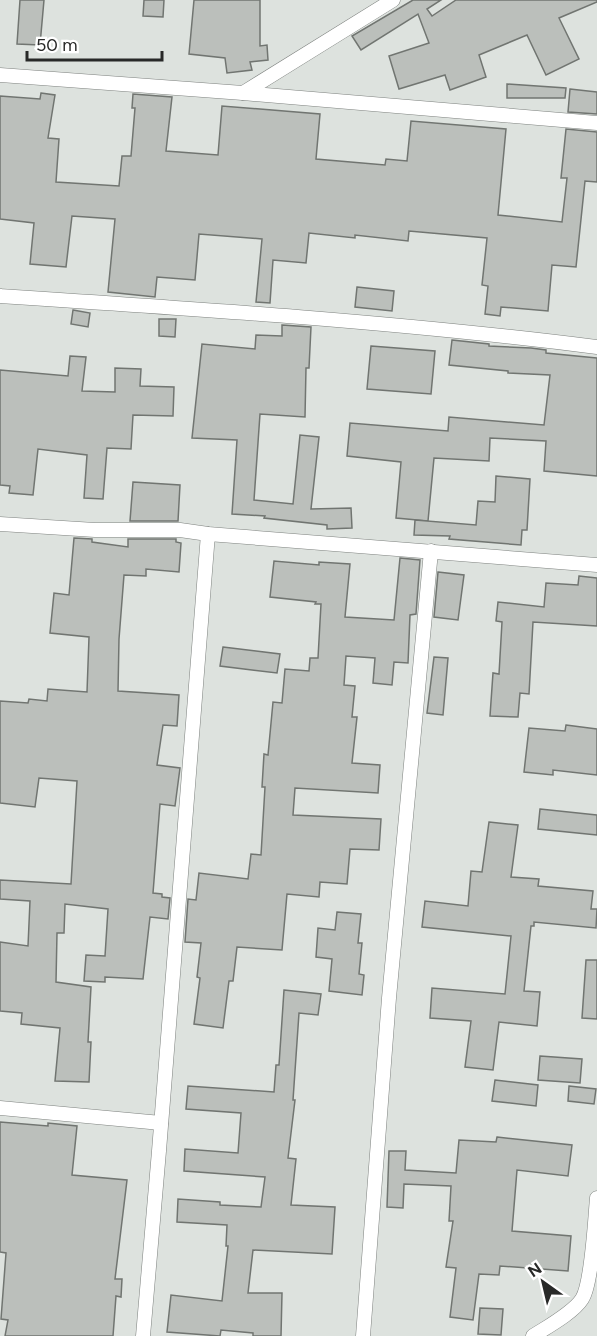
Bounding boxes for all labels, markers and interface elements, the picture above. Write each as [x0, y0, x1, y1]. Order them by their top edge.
scale bar [27, 24, 162, 62]
text: 50 m [36, 34, 78, 56]
north arrow [513, 1252, 573, 1312]
text: N [524, 1259, 545, 1281]

